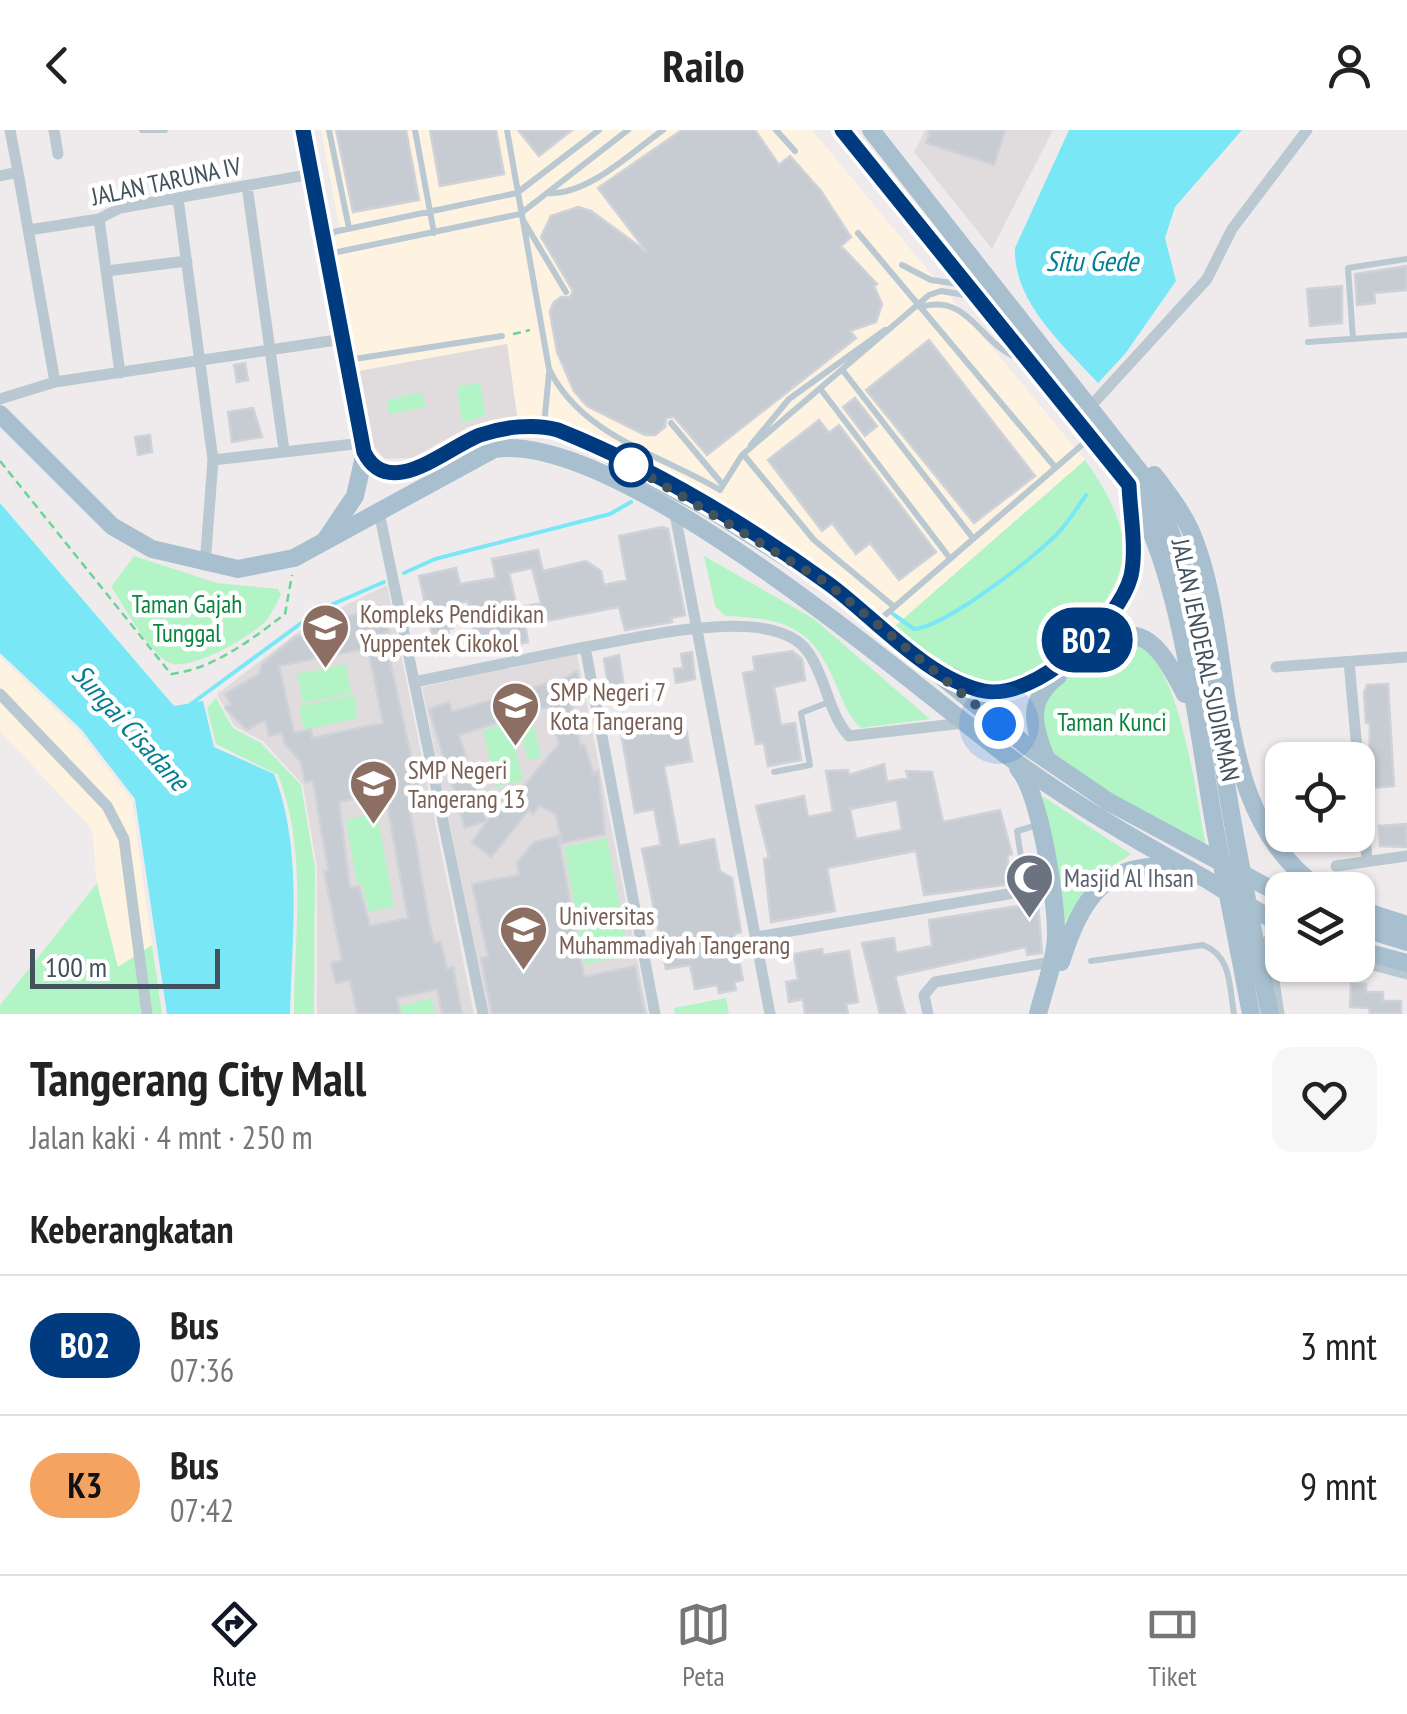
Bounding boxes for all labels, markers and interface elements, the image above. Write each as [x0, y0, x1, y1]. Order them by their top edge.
text: Railo [662, 36, 745, 94]
icon: back [30, 38, 85, 93]
icon: person [1322, 38, 1377, 93]
street label: JALAN TARUNA IV [87, 149, 244, 213]
water label: Situ Gede [1046, 242, 1141, 279]
unlabelled marker [610, 444, 652, 486]
street label: JALAN JENDERAL SUDIRMAN [1164, 535, 1247, 784]
park label: Taman Gajah Tunggal [132, 588, 242, 649]
place label: Kompleks Pendidikan Yuppentek Cikokol [360, 598, 544, 659]
school or university icon: Kompleks Pendidikan Yuppentek Cikokol [299, 602, 351, 670]
line badge: B02 [1030, 608, 1144, 672]
text: B02 [1062, 617, 1112, 663]
water label: Sungai Cisadane [64, 656, 199, 800]
place label: SMP Negeri 7 Kota Tangerang [550, 676, 683, 737]
school or university icon: SMP Negeri 7 Kota Tangerang [489, 680, 541, 748]
your location [974, 699, 1024, 749]
park label: Taman Kunci [1057, 706, 1167, 738]
map controls [1265, 742, 1375, 982]
button: locate [1265, 742, 1375, 852]
place label: SMP Negeri Tangerang 13 [408, 754, 526, 815]
school or university icon: SMP Negeri Tangerang 13 [347, 758, 399, 826]
mosque icon: Masjid Al Ihsan [1003, 852, 1055, 920]
place label: Masjid Al Ihsan [1064, 862, 1194, 894]
button: layers [1265, 872, 1375, 982]
place label: Universitas Muhammadiyah Tangerang [559, 900, 790, 961]
school or university icon: Universitas Muhammadiyah Tangerang [498, 904, 550, 972]
scale bar [30, 944, 220, 988]
text: 100 m [45, 948, 107, 985]
text: Tangerang City Mall [30, 1047, 366, 1109]
button: heart [1272, 1047, 1377, 1152]
text: Jalan kaki · 4 mnt · 250 m [30, 1116, 313, 1158]
text: Keberangkatan [30, 1204, 233, 1253]
text: Bus [170, 1300, 219, 1349]
text: 3 mnt [1300, 1321, 1377, 1370]
text: B02 [60, 1322, 110, 1368]
text: 07:36 [170, 1349, 234, 1391]
text: Bus [170, 1440, 219, 1489]
text: 9 mnt [1300, 1461, 1377, 1510]
text: K3 [68, 1462, 102, 1508]
text: 07:42 [170, 1489, 234, 1531]
tab: Rute [207, 1597, 262, 1694]
tab: Peta [676, 1597, 731, 1694]
tab: Tiket [1145, 1597, 1200, 1694]

